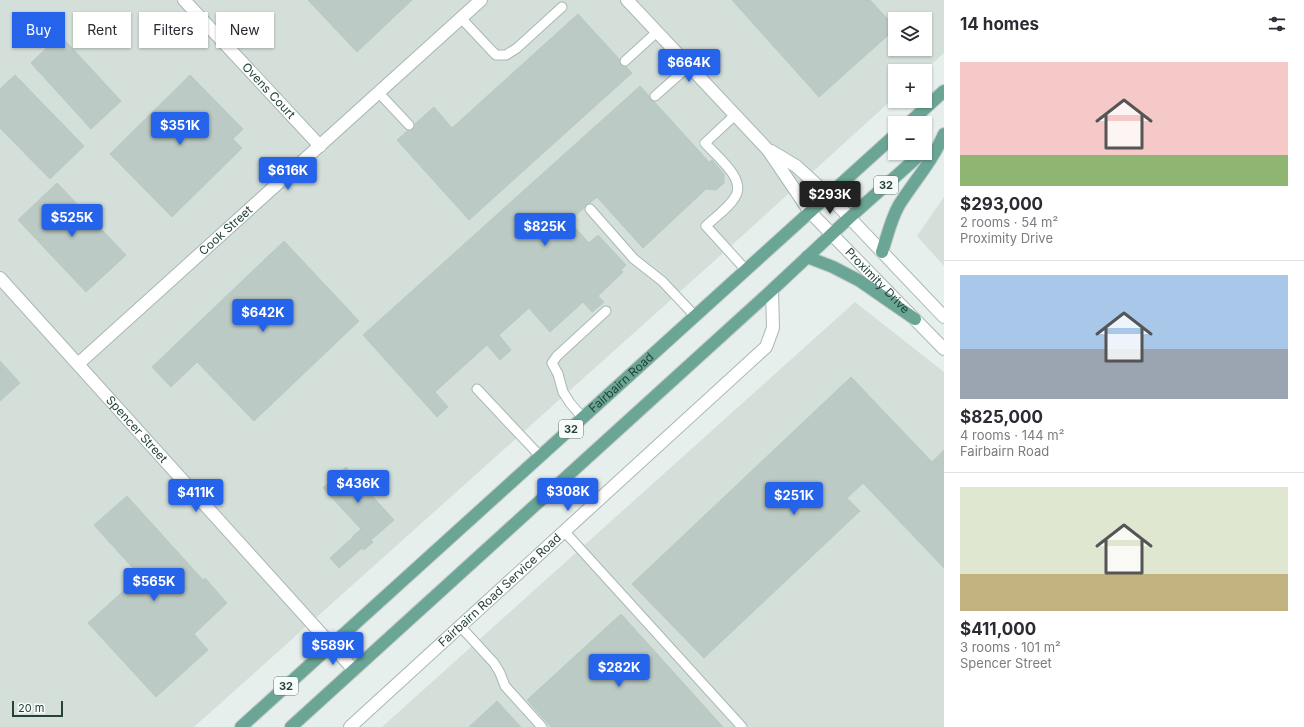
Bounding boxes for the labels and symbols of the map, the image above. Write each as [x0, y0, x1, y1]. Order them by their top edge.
pin: $664K [661, 49, 717, 83]
street label: Ovens Court [239, 59, 299, 122]
pin: $351K [152, 112, 208, 146]
pin: $616K [260, 157, 316, 191]
road number: 32 [874, 176, 898, 194]
pin: $293K [802, 181, 858, 215]
street label: Cook Street [195, 202, 255, 258]
pin: $525K [44, 204, 100, 238]
pin: $825K [517, 213, 573, 247]
street label: Proximity Drive [842, 244, 913, 316]
pin: $642K [235, 299, 291, 333]
street label: Fairbairn Road [585, 349, 657, 416]
street label: Spencer Street [103, 393, 171, 466]
road number: 32 [559, 420, 583, 438]
pin: $436K [330, 470, 386, 504]
pin: $308K [540, 478, 596, 512]
pin: $411K [168, 479, 224, 513]
pin: $251K [766, 482, 822, 516]
street label: Fairbairn Road Service Road [435, 530, 564, 650]
pin: $565K [126, 568, 182, 602]
pin: $589K [305, 632, 361, 666]
pin: $282K [591, 654, 647, 688]
road number: 32 [274, 677, 298, 695]
scale bar [12, 699, 63, 718]

